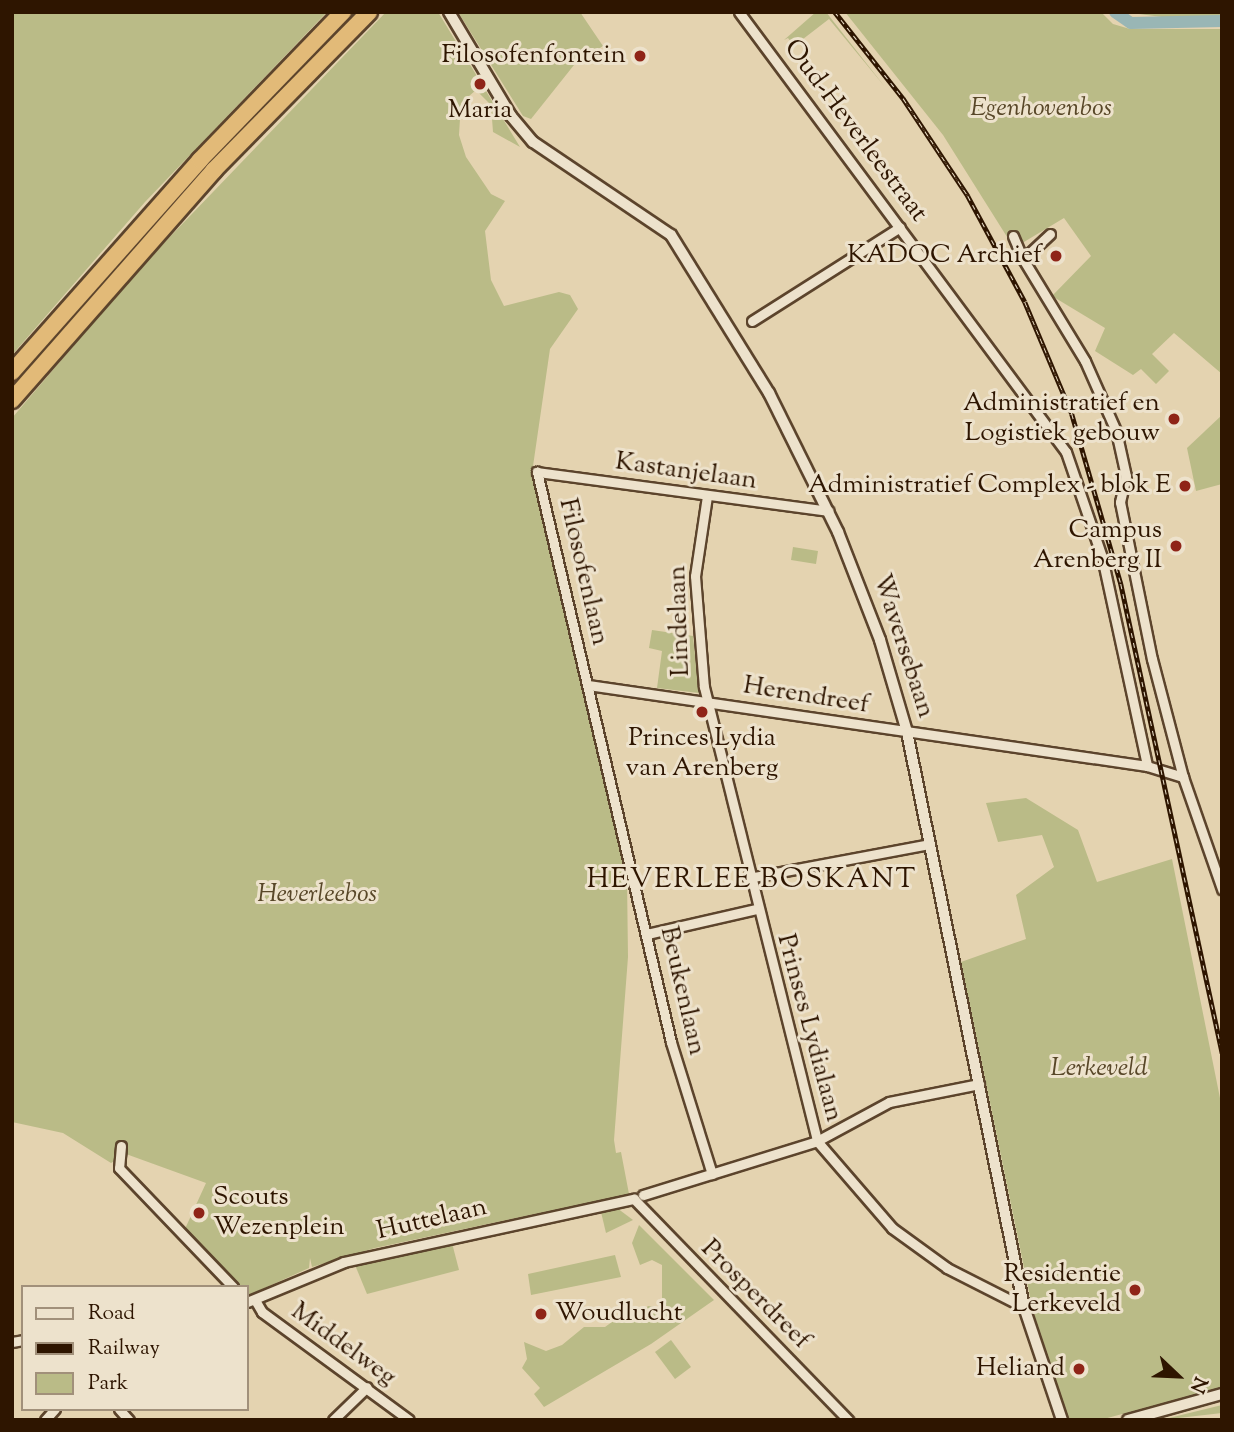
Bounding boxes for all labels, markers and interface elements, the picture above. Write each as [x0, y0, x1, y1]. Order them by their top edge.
street label: Oud-Heverleestraat [776, 34, 934, 228]
place label: Filosofenfontein [441, 40, 626, 72]
marker: Filosofenfontein [632, 48, 648, 64]
marker: Maria [472, 76, 488, 92]
park label: Egenhovenbos [970, 93, 1112, 125]
place label: Maria [448, 95, 512, 127]
place label: KADOC Archief [847, 240, 1042, 272]
marker: KADOC Archief [1048, 248, 1064, 264]
place label: Administratief en Logistiek gebouw [963, 388, 1160, 450]
marker: Administratief en Logistiek gebouw [1166, 411, 1182, 427]
street label: Kastanjelaan [613, 447, 759, 497]
place label: Administratief Complex - blok E [808, 470, 1171, 502]
marker: Administratief Complex - blok E [1177, 478, 1193, 494]
street label: Filosofenlaan [551, 496, 615, 648]
place label: Campus Arenberg II [1033, 515, 1162, 576]
marker: Campus Arenberg II [1168, 538, 1184, 554]
street label: Lindelaan [662, 565, 698, 677]
street label: Waversebaan [865, 570, 941, 722]
street label: Herendreef [741, 671, 871, 721]
marker: Princes Lydia van Arenberg [694, 704, 710, 720]
place label: Princes Lydia van Arenberg [626, 723, 778, 784]
district label: HEVERLEE BOSKANT [589, 863, 915, 897]
park label: Heverleebos [257, 879, 377, 911]
street label: Beukenlaan [652, 924, 712, 1058]
street label: Prinses Lydialaan [769, 931, 849, 1125]
park label: Lerkeveld [1050, 1053, 1148, 1085]
place label: Scouts Wezenplein [213, 1182, 345, 1244]
street label: Huttelaan [374, 1192, 490, 1248]
marker: Scouts Wezenplein [191, 1205, 207, 1221]
street label: Prosperdreef [694, 1234, 816, 1356]
place label: Residentie Lerkeveld [1004, 1259, 1121, 1320]
marker: Residentie Lerkeveld [1127, 1282, 1143, 1298]
legend [21, 1285, 248, 1411]
street label: Middelweg [284, 1296, 402, 1394]
place label: Woudlucht [555, 1298, 683, 1330]
text: Road [88, 1299, 135, 1329]
marker: Woudlucht [533, 1306, 549, 1322]
text: Railway [88, 1334, 160, 1364]
north arrow [1143, 1341, 1213, 1411]
place label: Heliand [976, 1353, 1065, 1385]
marker: Heliand [1071, 1361, 1087, 1377]
text: Park [88, 1369, 128, 1399]
text: N [1182, 1372, 1213, 1397]

